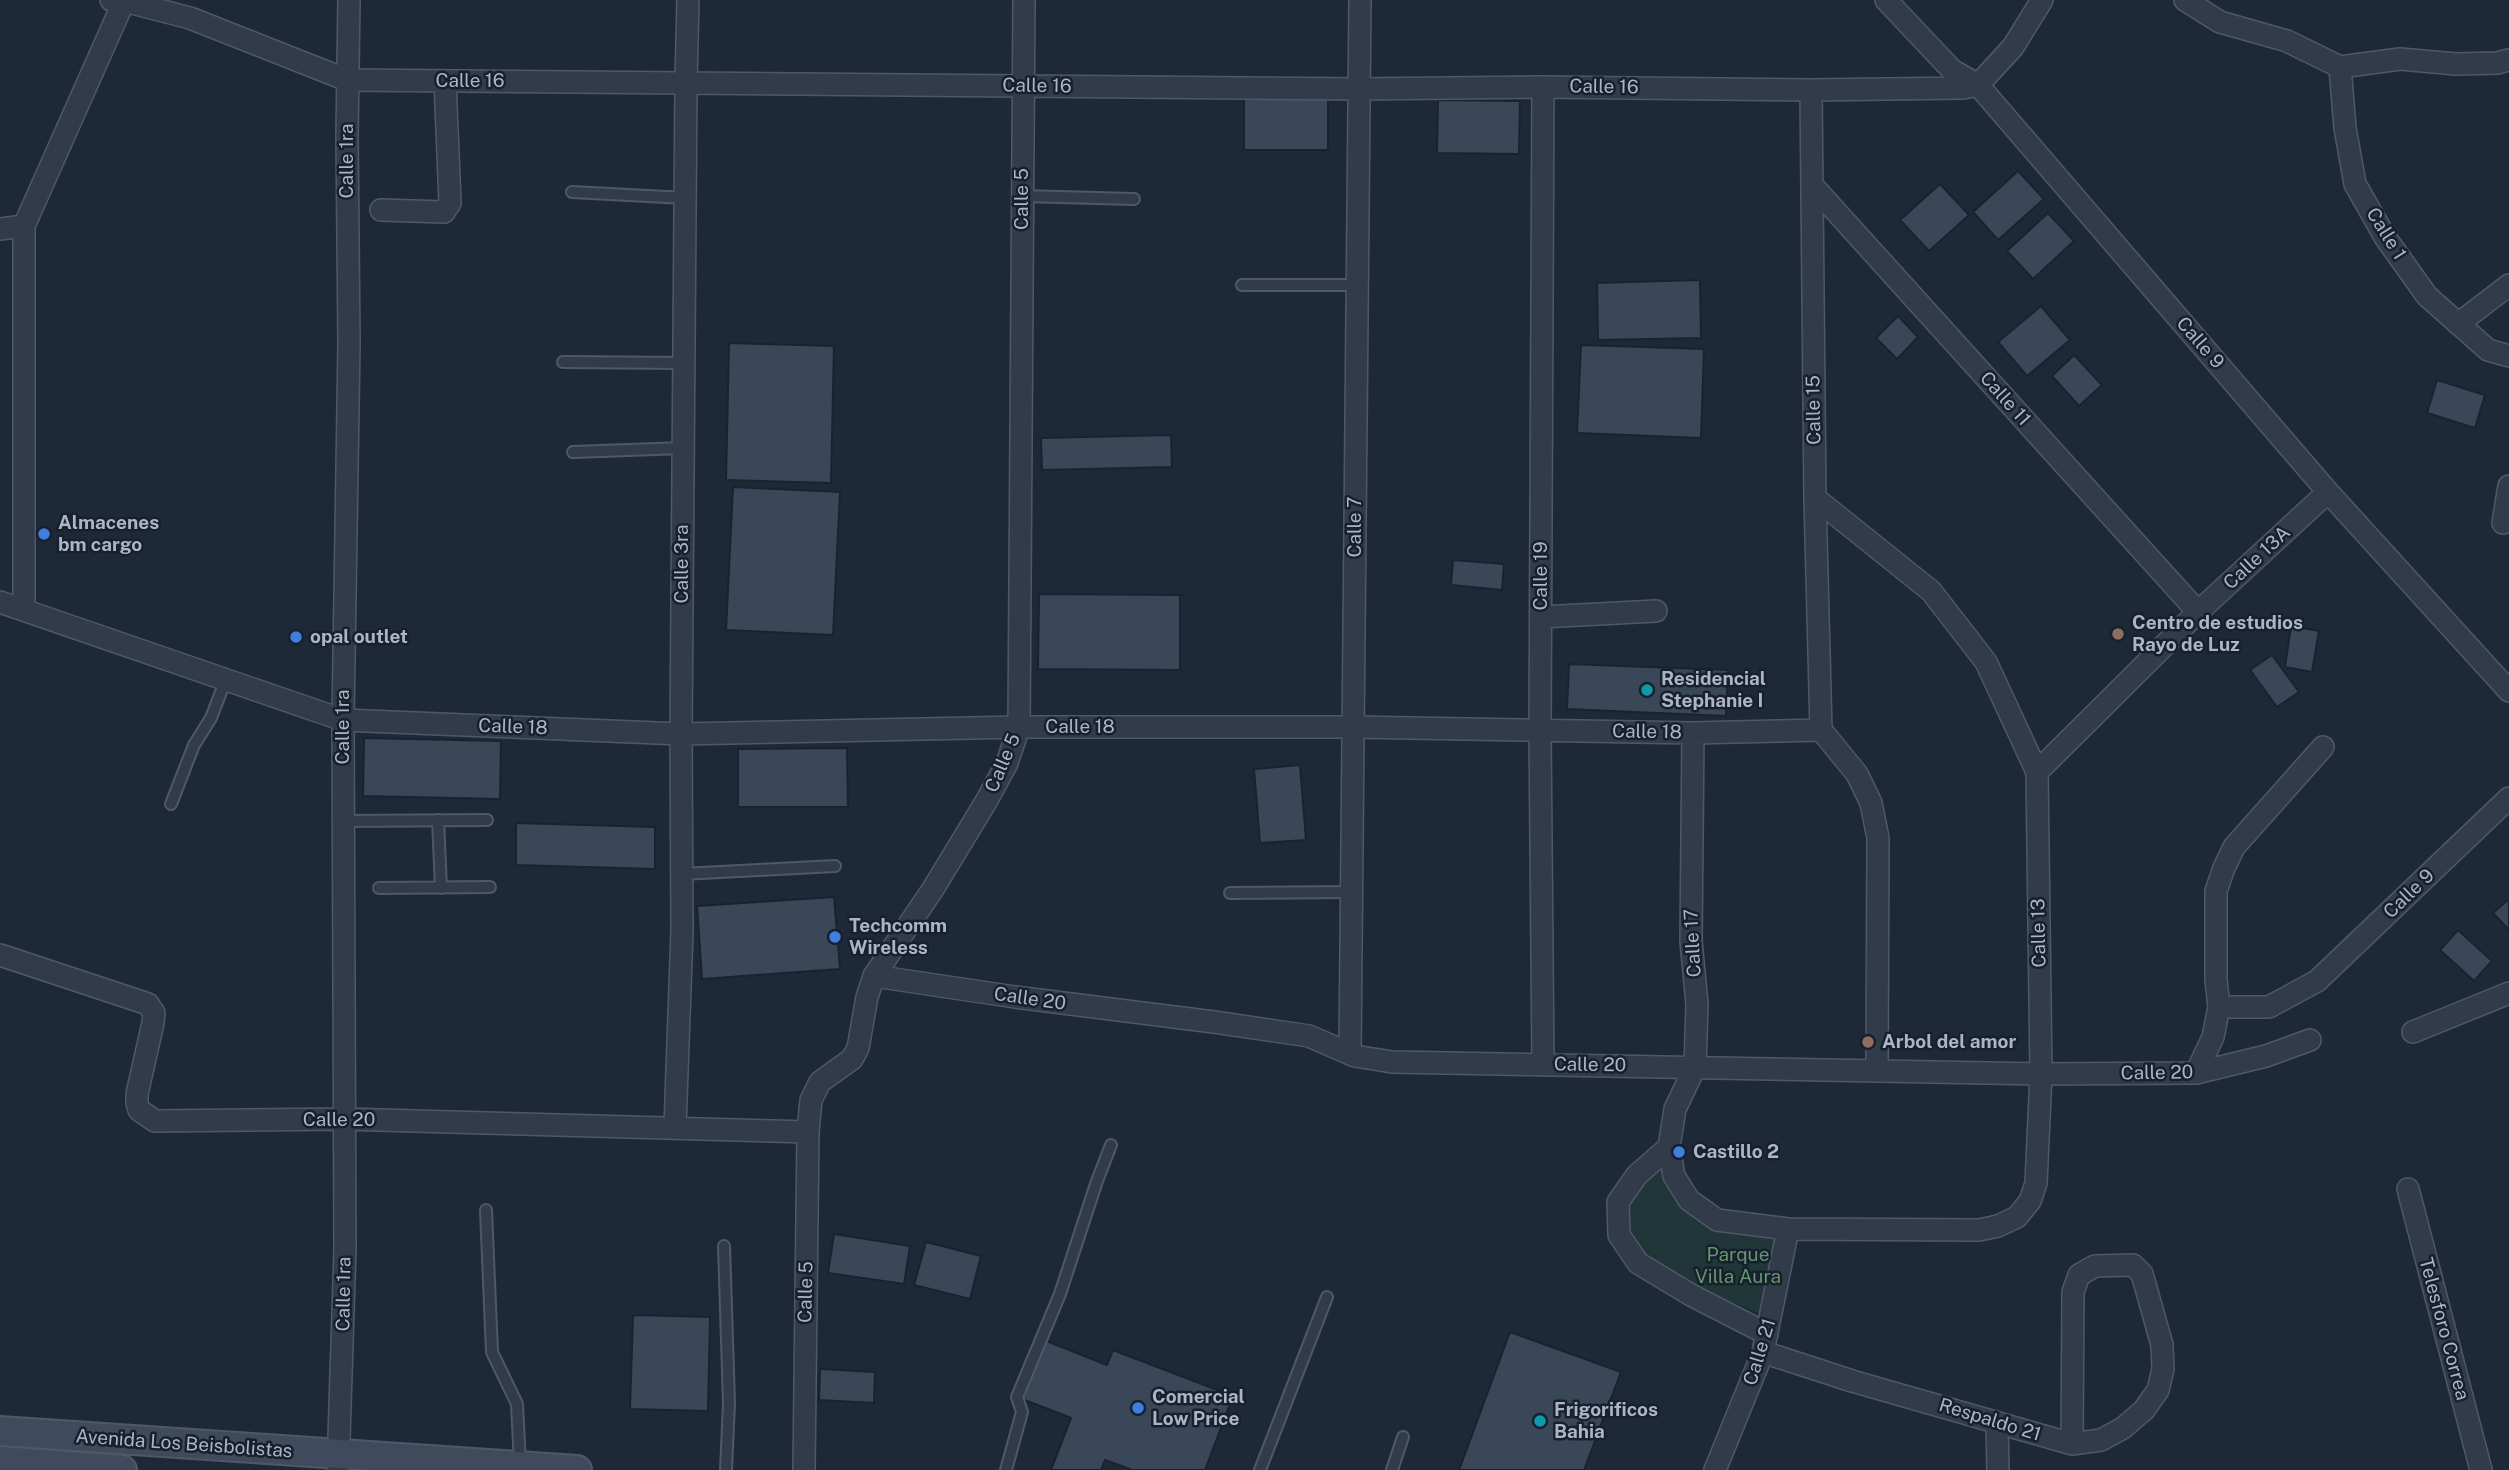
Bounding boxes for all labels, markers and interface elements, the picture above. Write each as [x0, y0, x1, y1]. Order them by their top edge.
street label: Calle 16 [435, 70, 505, 92]
street label: Calle 16 [1002, 74, 1072, 98]
street label: Calle 16 [1569, 75, 1639, 99]
street label: Calle 1ra [336, 124, 358, 198]
street label: Calle 5 [1011, 168, 1033, 230]
street label: Calle 1 [2361, 204, 2411, 264]
street label: Calle 9 [2171, 312, 2229, 374]
street label: Calle 11 [1975, 367, 2035, 431]
street label: Calle 15 [1802, 375, 1826, 445]
street label: Calle 7 [1344, 497, 1366, 557]
place label: Almacenes bm cargo [58, 512, 159, 556]
street label: Calle 13A [2219, 521, 2295, 595]
street label: Calle 3ra [671, 524, 693, 604]
marker: Almacenes bm cargo [36, 526, 52, 542]
street label: Calle 19 [1530, 541, 1552, 611]
place label: Centro de estudios Rayo de Luz [2132, 612, 2303, 656]
place label: opal outlet [310, 626, 408, 648]
marker: Centro de estudios Rayo de Luz [2110, 626, 2126, 642]
marker: opal outlet [288, 629, 304, 645]
place label: Residencial Stephanie I [1661, 668, 1766, 712]
marker: Residencial Stephanie I [1639, 682, 1655, 698]
street label: Calle 1ra [332, 690, 354, 764]
street label: Calle 18 [478, 714, 548, 740]
street label: Calle 18 [1045, 716, 1115, 738]
street label: Calle 18 [1612, 720, 1682, 744]
street label: Calle 5 [980, 730, 1026, 796]
street label: Calle 9 [2379, 864, 2439, 924]
street label: Calle 13 [2027, 898, 2051, 968]
street label: Calle 17 [1680, 908, 1706, 978]
place label: Techcomm Wireless [849, 915, 947, 959]
marker: Techcomm Wireless [827, 929, 843, 945]
street label: Calle 20 [992, 983, 1068, 1015]
place label: Arbol del amor [1882, 1031, 2016, 1053]
marker: Arbol del amor [1860, 1034, 1876, 1050]
street label: Calle 20 [1554, 1053, 1626, 1077]
street label: Calle 20 [2121, 1061, 2193, 1085]
street label: Calle 20 [303, 1109, 375, 1131]
place label: Castillo 2 [1693, 1141, 1779, 1163]
marker: Castillo 2 [1671, 1144, 1687, 1160]
park label: Parque Villa Aura [1695, 1244, 1781, 1288]
street label: Telesforo Correa [2414, 1255, 2474, 1403]
street label: Calle 1ra [332, 1256, 356, 1332]
street label: Calle 5 [794, 1261, 818, 1323]
street label: Calle 21 [1739, 1316, 1781, 1388]
place label: Comercial Low Price [1152, 1386, 1245, 1430]
street label: Respaldo 21 [1936, 1394, 2044, 1446]
place label: Frigorificos Bahia [1554, 1399, 1658, 1443]
marker: Comercial Low Price [1130, 1400, 1146, 1416]
marker: Frigorificos Bahia [1532, 1413, 1548, 1429]
street label: Avenida Los Beisbolistas [75, 1425, 293, 1463]

